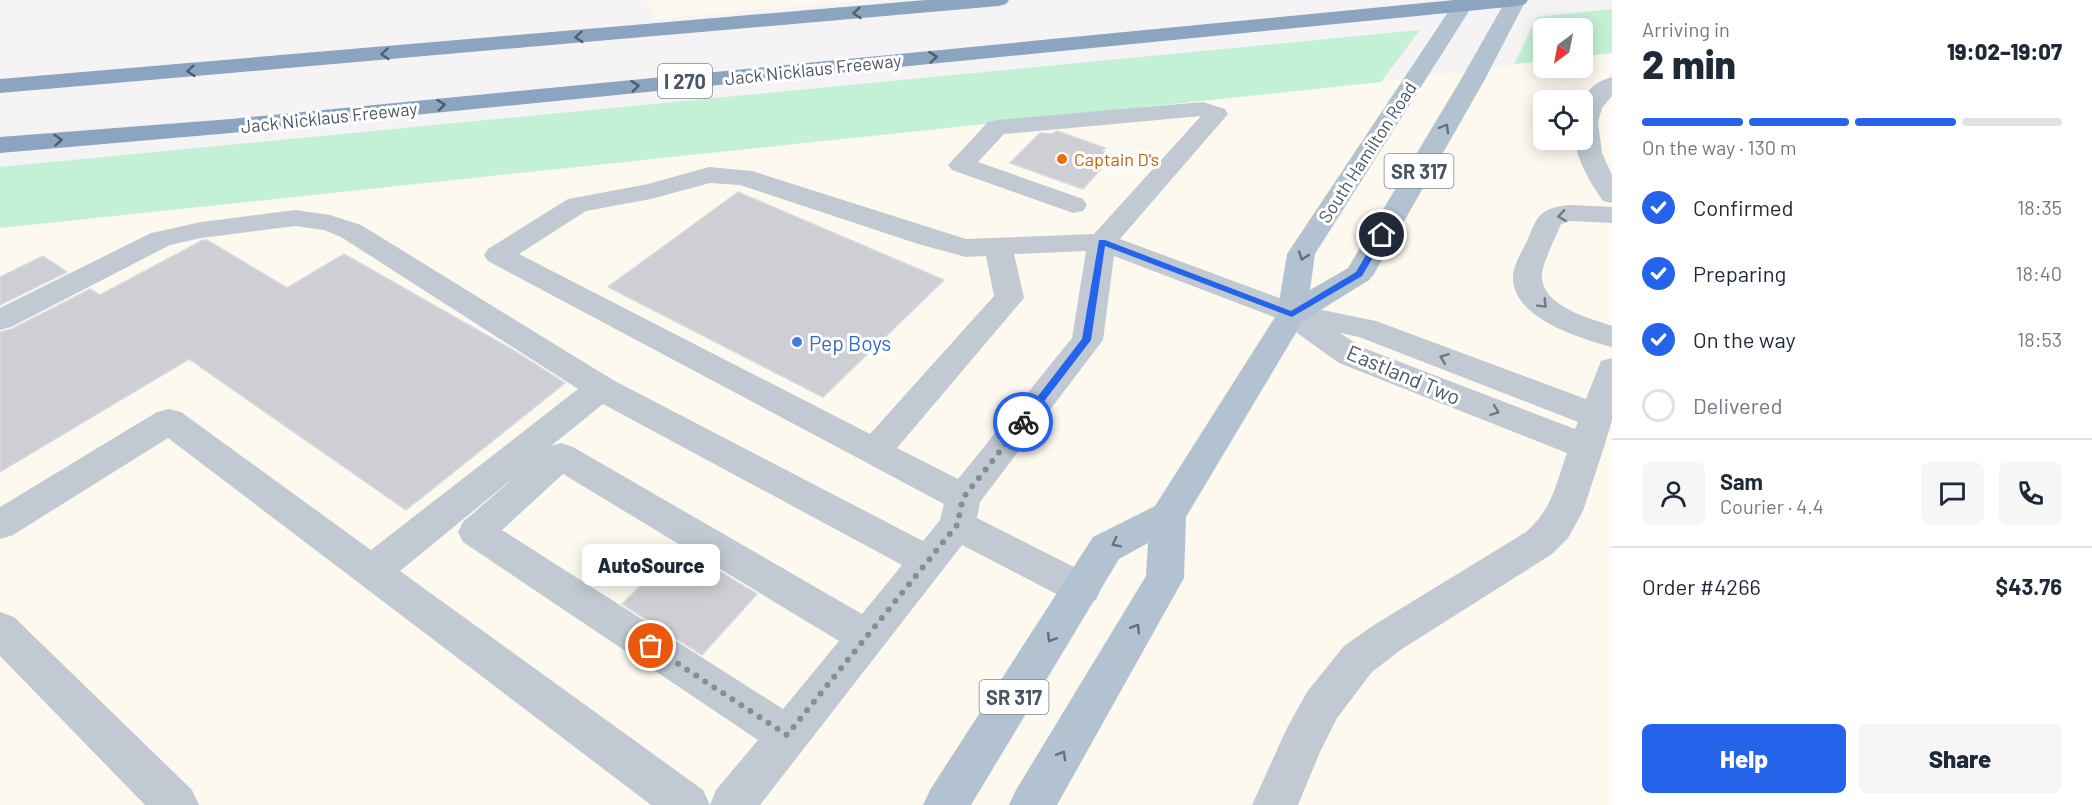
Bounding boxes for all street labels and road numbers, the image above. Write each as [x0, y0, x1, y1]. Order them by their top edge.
street label: Jack Nicklaus Freeway [724, 49, 902, 89]
road number: I 270 [658, 64, 712, 98]
street label: South Hamilton Road [1313, 77, 1421, 227]
street label: Jack Nicklaus Freeway [240, 97, 418, 137]
road number: SR 317 [1384, 154, 1454, 188]
street label: Eastland Two [1343, 339, 1465, 409]
road number: SR 317 [980, 680, 1048, 714]

